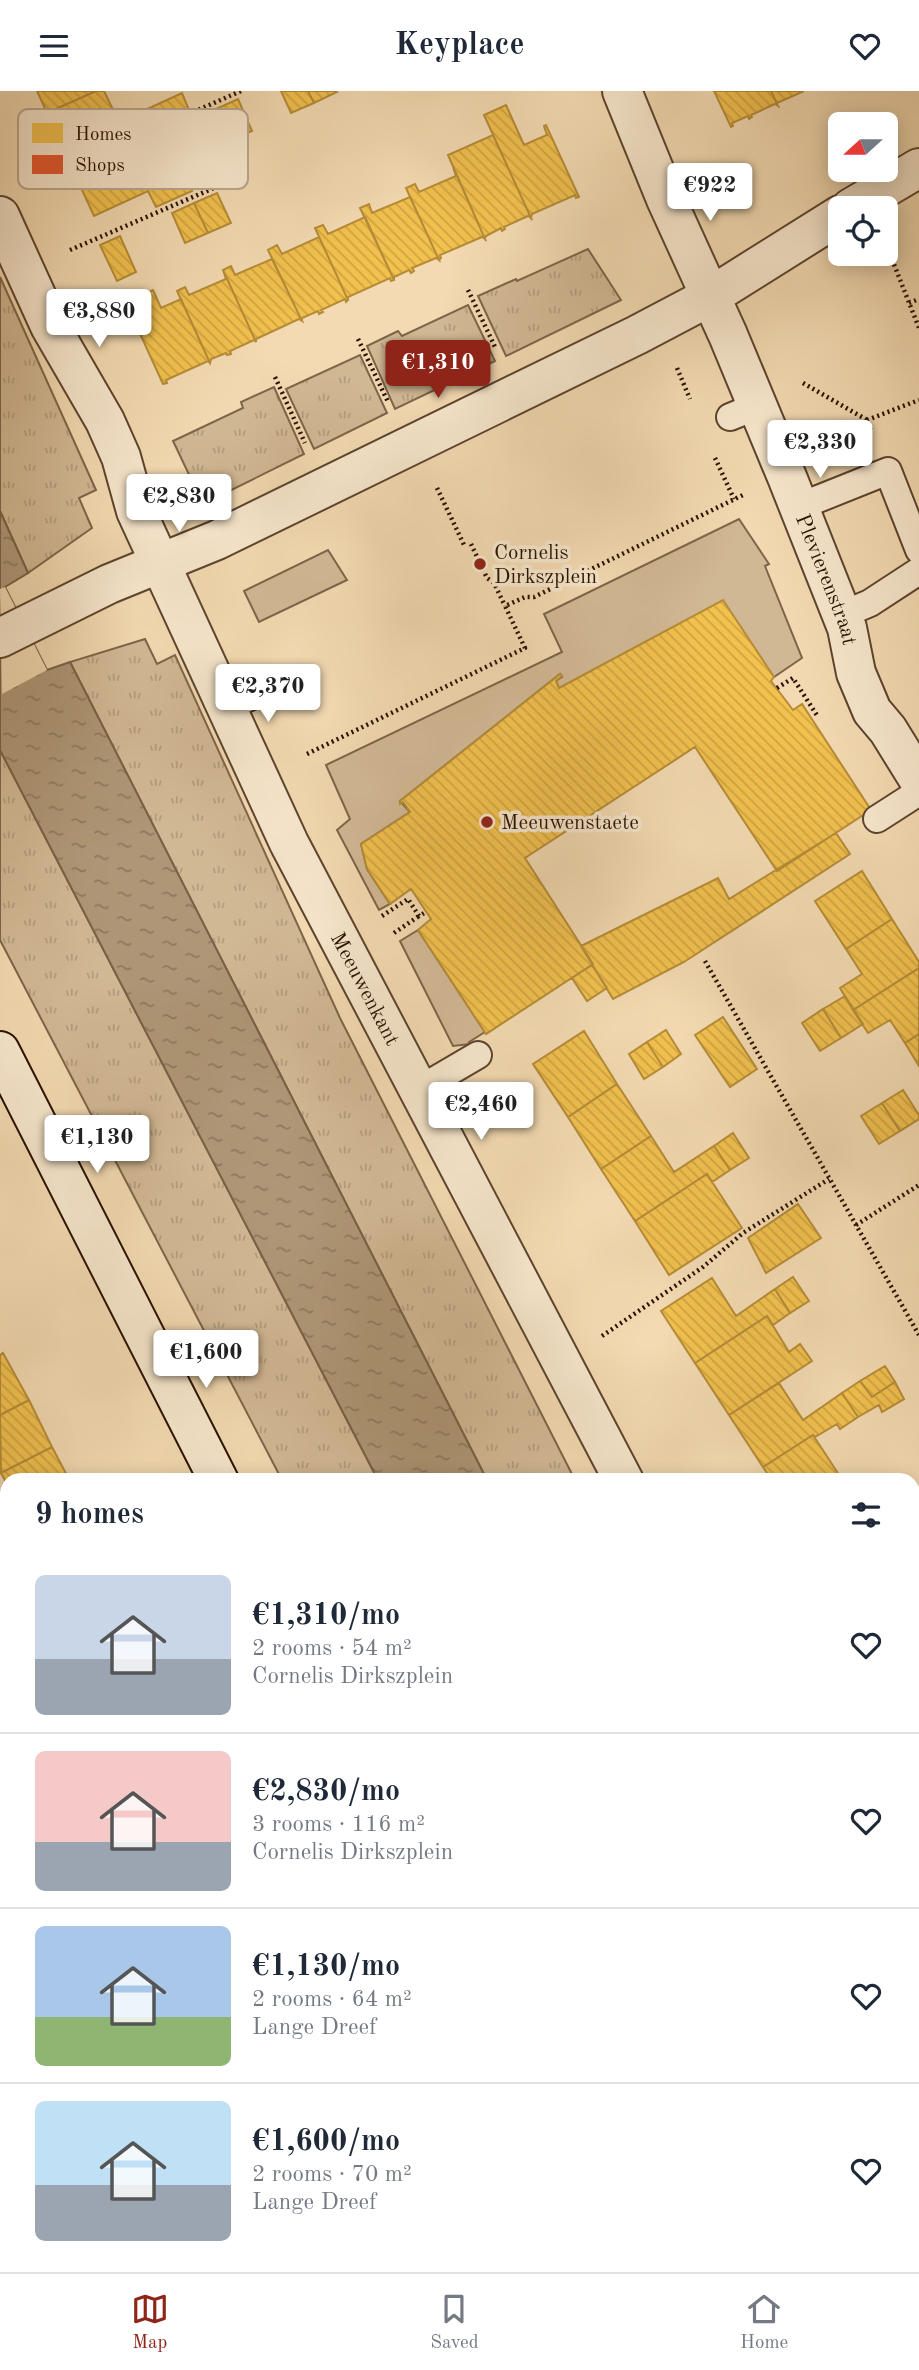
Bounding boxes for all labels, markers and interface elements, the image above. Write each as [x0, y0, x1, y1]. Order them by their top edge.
icon: menu [35, 27, 73, 65]
icon: heart [846, 27, 884, 65]
text: Keyplace [394, 30, 525, 62]
legend [18, 109, 248, 189]
north arrow [828, 112, 898, 182]
map controls [828, 112, 898, 266]
text: Homes [75, 126, 131, 145]
text: Shops [75, 157, 125, 176]
pin: €922 [669, 163, 751, 223]
text: €922 [683, 174, 737, 197]
button: locate [828, 196, 898, 266]
pin: €3,880 [42, 289, 156, 349]
text: €3,880 [62, 300, 136, 323]
pin: €1,310 [381, 341, 495, 400]
text: €1,310 [401, 351, 475, 374]
pin: €2,330 [763, 421, 877, 480]
text: €2,330 [783, 431, 857, 454]
pin: €2,830 [122, 475, 236, 534]
text: €2,830 [142, 485, 216, 508]
street label: Plevierenstraat [791, 511, 859, 647]
place label: Cornelis Dirkszplein [494, 543, 597, 588]
marker: Cornelis Dirkszplein [472, 556, 488, 572]
pin: €2,370 [211, 665, 325, 724]
text: €2,370 [231, 675, 305, 698]
place label: Meeuwenstaete [501, 813, 639, 834]
marker: Meeuwenstaete [479, 814, 495, 830]
street label: Meeuwenkant [326, 929, 402, 1049]
pin: €2,460 [424, 1083, 538, 1142]
text: €2,460 [444, 1093, 518, 1116]
pin: €1,130 [40, 1115, 154, 1175]
text: €1,130 [60, 1126, 134, 1149]
pin: €1,600 [149, 1331, 263, 1390]
text: €1,600 [169, 1341, 243, 1364]
icon: filters [847, 1496, 885, 1534]
text: 9 homes [35, 1500, 144, 1530]
text: €1,310/mo [252, 1601, 400, 1631]
icon: home [91, 1603, 175, 1687]
icon: heart [847, 1626, 885, 1664]
text: 2 rooms · 54 m² [252, 1637, 412, 1660]
text: Cornelis Dirkszplein [252, 1665, 453, 1688]
text: €2,830/mo [252, 1777, 400, 1807]
icon: home [91, 1779, 175, 1863]
icon: heart [847, 1802, 885, 1840]
text: 3 rooms · 116 m² [252, 1813, 425, 1836]
text: Cornelis Dirkszplein [252, 1841, 453, 1864]
text: €1,130/mo [252, 1952, 400, 1982]
icon: home [91, 1954, 175, 2038]
icon: heart [847, 1977, 885, 2015]
text: 2 rooms · 64 m² [252, 1988, 412, 2011]
text: Lange Dreef [252, 2016, 377, 2039]
text: €1,600/mo [252, 2127, 400, 2157]
icon: home [91, 2129, 175, 2213]
icon: heart [847, 2152, 885, 2190]
text: 2 rooms · 70 m² [252, 2163, 412, 2186]
text: Lange Dreef [252, 2191, 377, 2214]
tab: Map [131, 2290, 169, 2355]
tab: Saved [430, 2290, 479, 2355]
tab: Home [740, 2290, 788, 2355]

